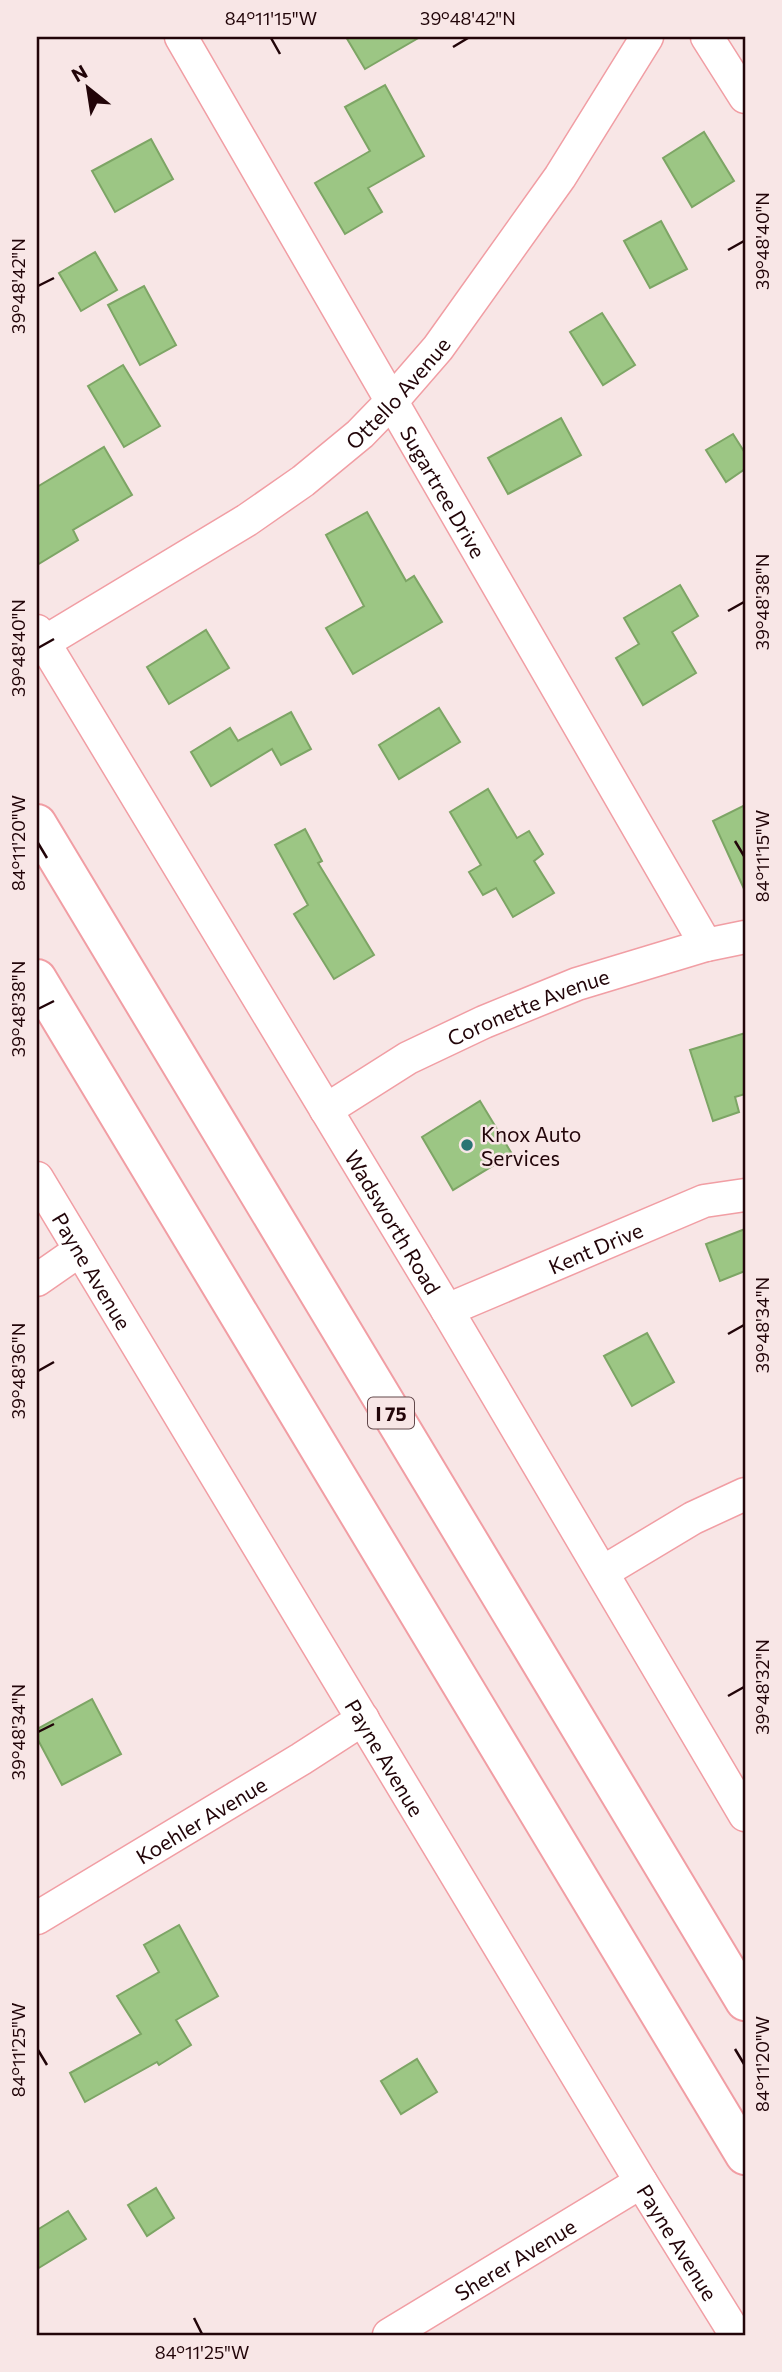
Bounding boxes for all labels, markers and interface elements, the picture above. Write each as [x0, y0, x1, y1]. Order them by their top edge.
text: 84°11'15"W [225, 7, 317, 29]
text: 39°48'42"N [420, 7, 516, 29]
north arrow [52, 52, 122, 122]
text: N [67, 59, 91, 86]
text: 39°48'40"N [751, 192, 773, 290]
text: 39°48'42"N [7, 238, 29, 334]
street label: Ottello Avenue [340, 332, 454, 454]
street label: Sugartree Drive [396, 421, 492, 562]
text: 39°48'38"N [751, 554, 773, 650]
text: 39°48'40"N [7, 599, 29, 697]
text: 84°11'20"W [7, 795, 29, 891]
text: 84°11'15"W [751, 810, 773, 902]
text: 39°48'38"N [7, 961, 29, 1057]
street label: Coronette Avenue [443, 963, 612, 1050]
place label: Knox Auto Services [481, 1121, 581, 1170]
marker: Knox Auto Services [459, 1137, 475, 1153]
street label: Wadsworth Road [341, 1145, 447, 1298]
street label: Payne Avenue [48, 1208, 137, 1334]
street label: Kent Drive [544, 1216, 646, 1278]
text: 39°48'34"N [751, 1277, 773, 1373]
text: 39°48'36"N [7, 1323, 29, 1419]
road number: I 75 [368, 1398, 414, 1428]
text: 39°48'32"N [751, 1639, 773, 1735]
text: 39°48'34"N [7, 1684, 29, 1780]
street label: Payne Avenue [341, 1694, 430, 1820]
street label: Koehler Avenue [131, 1771, 270, 1868]
text: 84°11'25"W [7, 2003, 29, 2097]
text: 84°11'20"W [751, 2016, 773, 2112]
street label: Payne Avenue [633, 2179, 724, 2304]
street label: Sherer Avenue [450, 2212, 580, 2305]
text: 84°11'25"W [155, 2341, 249, 2363]

